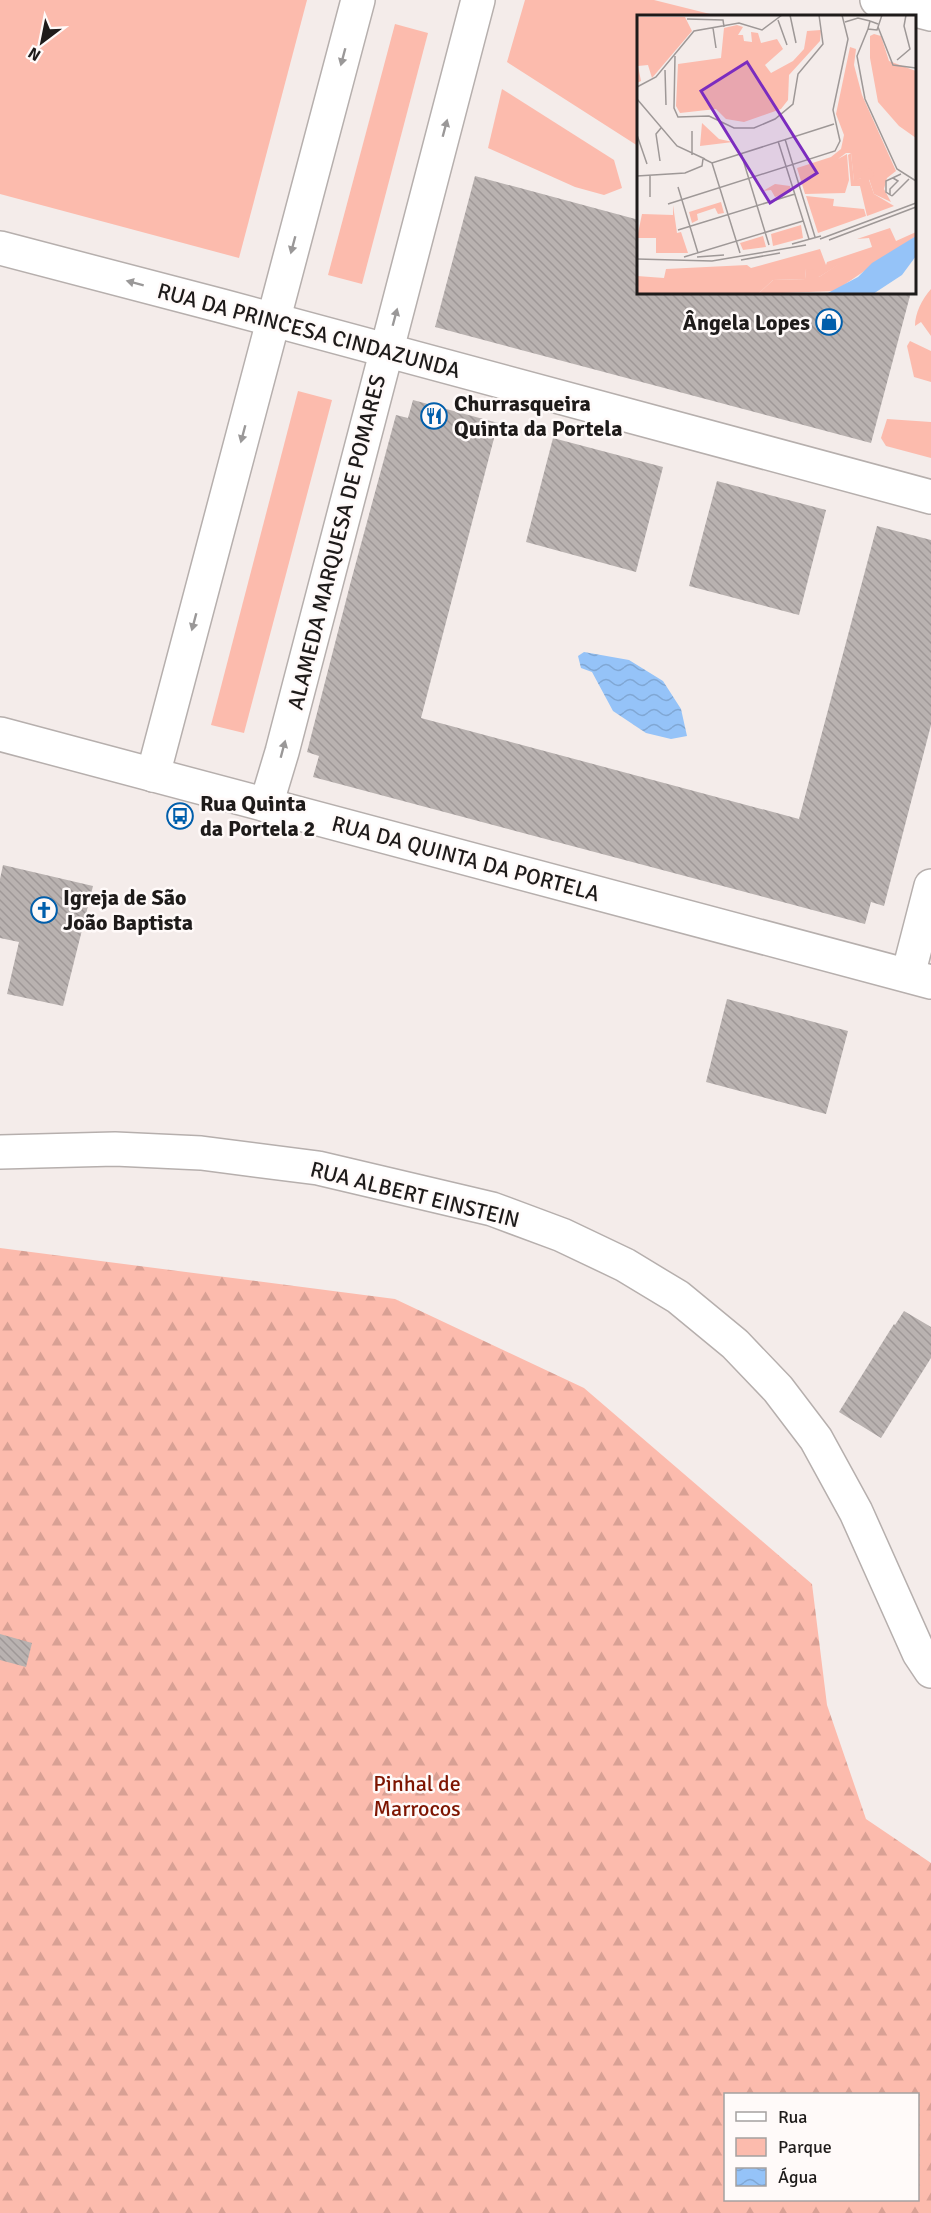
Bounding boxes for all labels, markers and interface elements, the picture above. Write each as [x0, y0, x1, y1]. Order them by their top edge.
north arrow [12, 12, 72, 72]
inset map [637, 15, 916, 294]
text: N [25, 42, 45, 65]
one-way arrow [337, 47, 347, 66]
one-way arrow [440, 119, 450, 137]
one-way arrow [288, 236, 297, 254]
street label: RUA DA PRINCESA CINDAZUNDA [154, 277, 464, 384]
one-way arrow [126, 278, 145, 288]
one-way arrow [390, 307, 400, 326]
shop icon: Ângela Lopes [814, 307, 844, 337]
place label: Ângela Lopes [683, 309, 810, 336]
street label: ALAMEDA MARQUESA DE POMARES [282, 372, 391, 712]
place label: Churrasqueira Quinta da Portela [454, 390, 622, 442]
restaurant icon: Churrasqueira Quinta da Portela [419, 401, 449, 431]
one-way arrow [238, 425, 248, 443]
one-way arrow [188, 613, 198, 631]
one-way arrow [278, 740, 288, 758]
place label: Rua Quinta da Portela 2 [200, 790, 315, 842]
bus stop icon: Rua Quinta da Portela 2 [165, 801, 195, 831]
street label: RUA DA QUINTA DA PORTELA [329, 810, 603, 907]
place label: Igreja de São João Baptista [63, 884, 193, 936]
church icon: Igreja de São João Baptista [29, 895, 59, 925]
street label: RUA ALBERT EINSTEIN [307, 1155, 522, 1234]
park label: Pinhal de Marrocos [373, 1770, 461, 1822]
legend [724, 2093, 919, 2201]
text: Rua [778, 2106, 807, 2128]
text: Parque [778, 2136, 832, 2158]
text: Água [778, 2166, 817, 2188]

